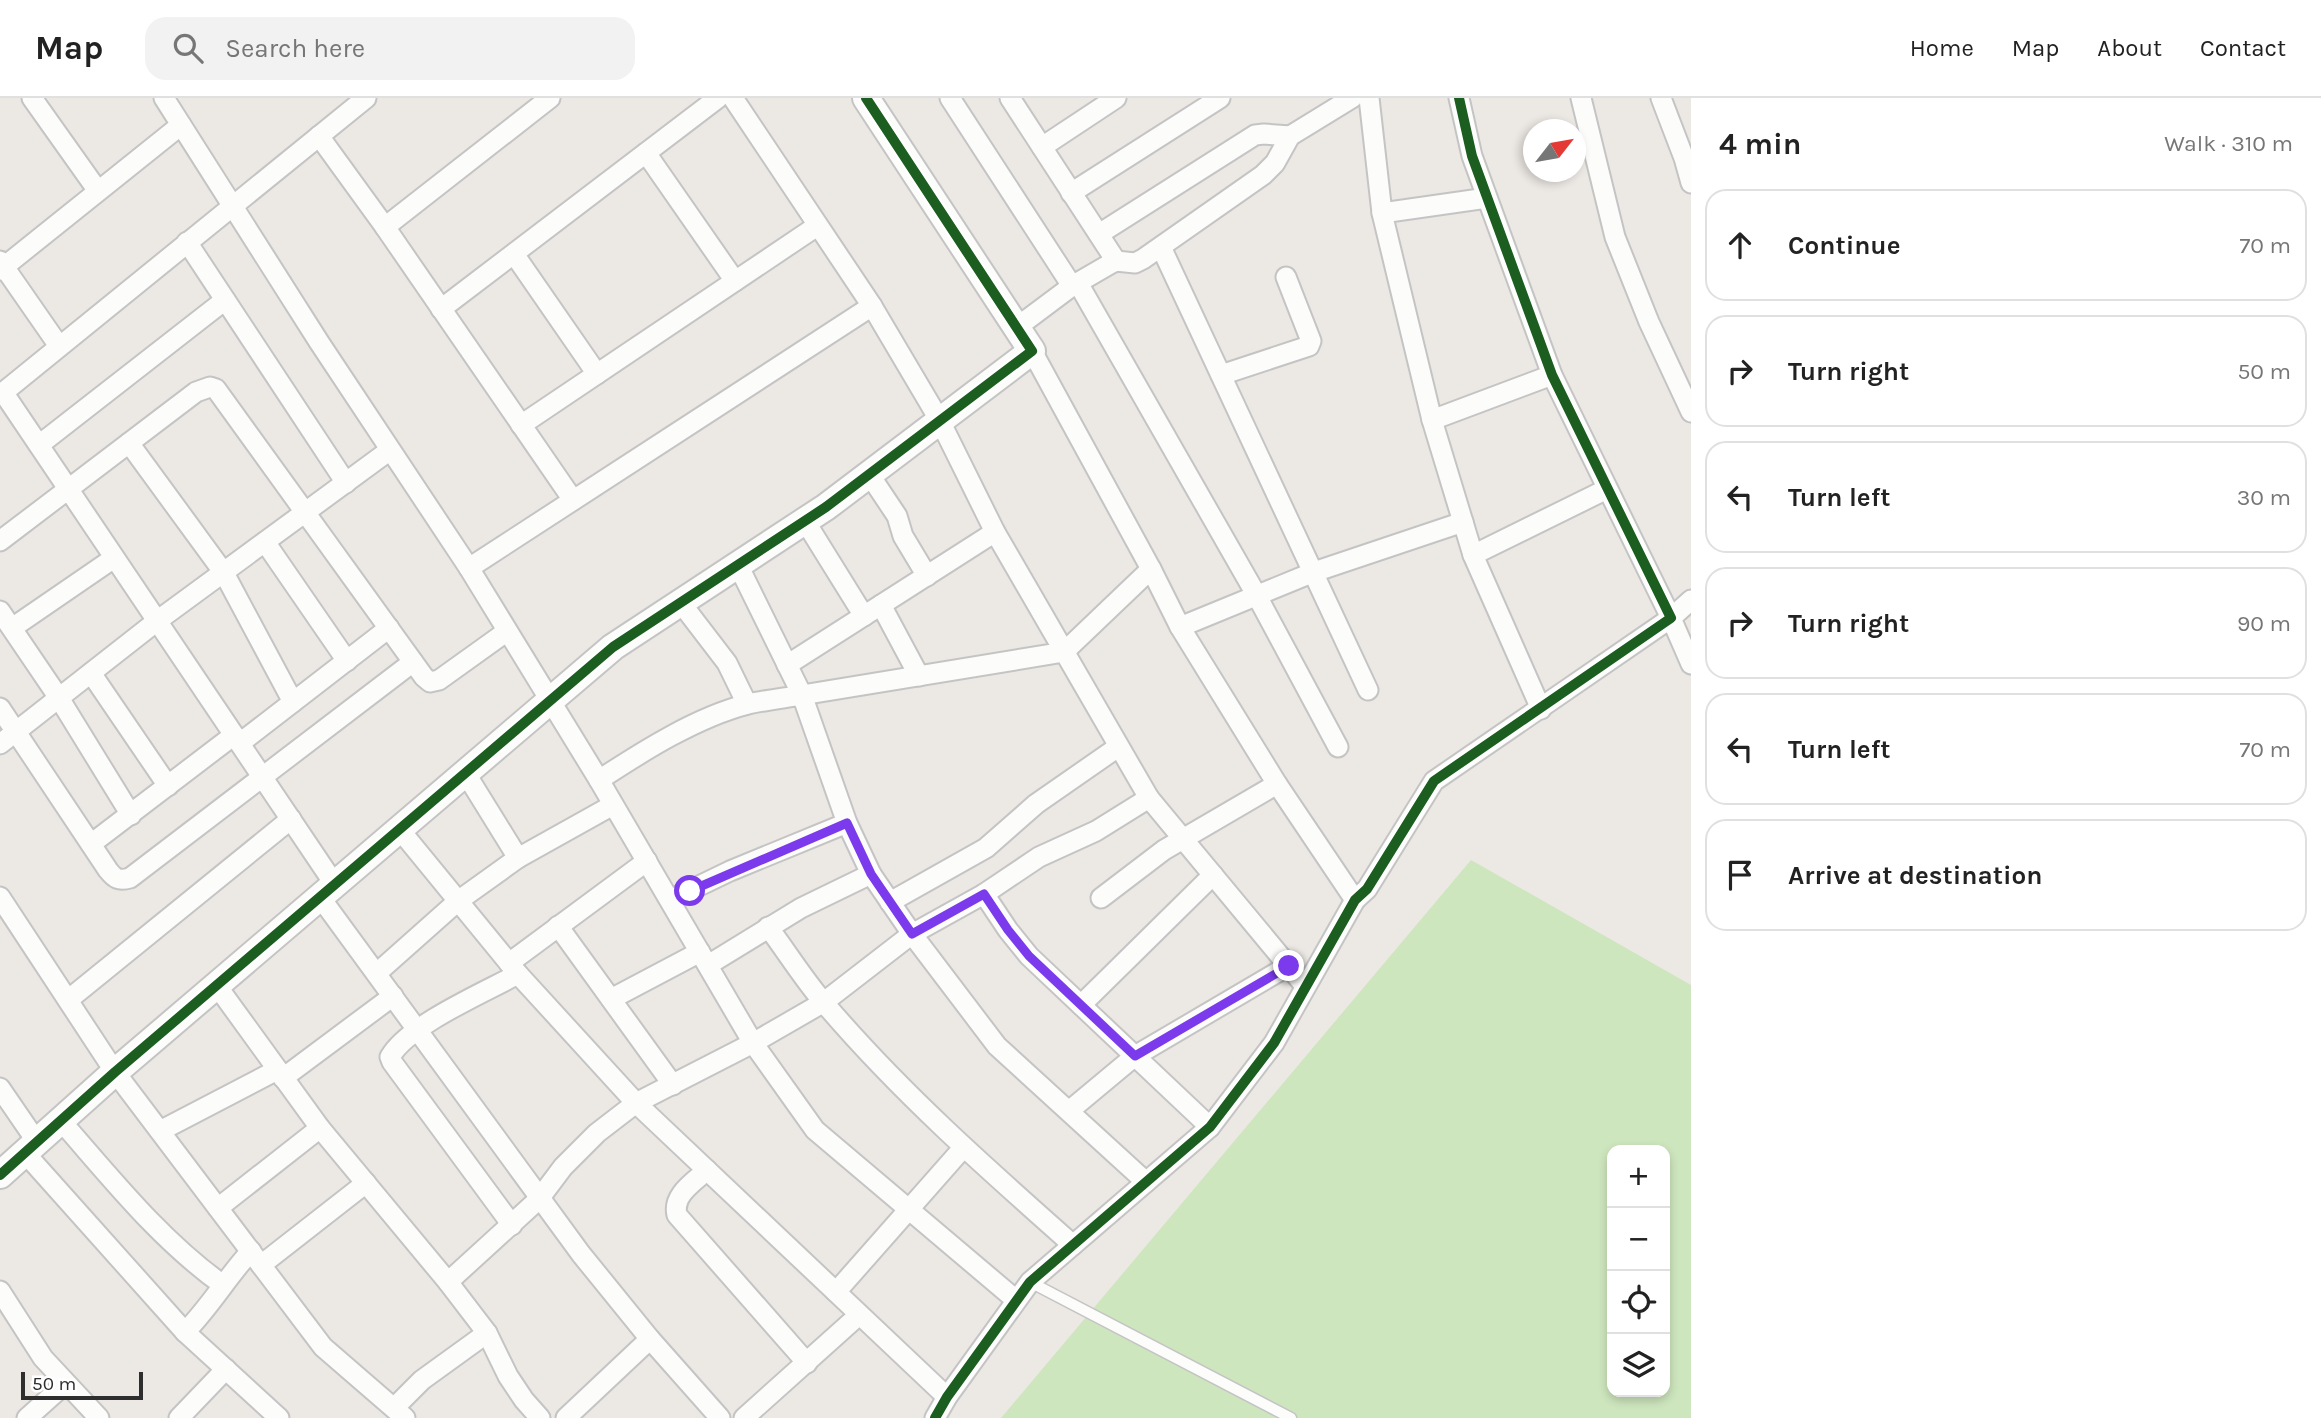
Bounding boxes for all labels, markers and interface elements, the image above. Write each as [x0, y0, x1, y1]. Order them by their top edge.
search box [145, 17, 635, 80]
text: Map [35, 29, 103, 67]
icon: search [169, 29, 207, 67]
text: Search here [225, 33, 365, 64]
text: Home [1910, 34, 1974, 62]
text: Map [2012, 34, 2059, 62]
text: About [2097, 34, 2162, 62]
text: Contact [2200, 34, 2286, 62]
north arrow [1523, 119, 1586, 182]
text: 4 min [1719, 126, 1801, 162]
text: Walk · 310 m [2164, 130, 2293, 157]
icon: ahead [1721, 226, 1759, 264]
text: Continue [1788, 230, 1900, 261]
text: 70 m [2240, 232, 2291, 259]
icon: right [1721, 352, 1759, 390]
text: Turn right [1788, 356, 1909, 387]
text: 50 m [2237, 358, 2291, 385]
icon: left [1721, 478, 1759, 516]
text: Turn left [1788, 482, 1890, 513]
text: 30 m [2237, 484, 2291, 511]
icon: right [1721, 604, 1759, 642]
text: Turn right [1788, 608, 1909, 639]
text: 90 m [2237, 610, 2291, 637]
icon: left [1721, 730, 1759, 768]
text: Turn left [1788, 734, 1890, 765]
text: 70 m [2240, 736, 2291, 763]
icon: arrive [1721, 856, 1759, 894]
text: Arrive at destination [1788, 860, 2042, 891]
route start [674, 875, 705, 906]
route end [1273, 950, 1304, 981]
map controls [1607, 1145, 1670, 1397]
button: + [1607, 1145, 1670, 1208]
button: − [1607, 1208, 1670, 1271]
button: locate [1607, 1271, 1670, 1334]
button: layers [1607, 1334, 1670, 1397]
scale bar [21, 1369, 144, 1401]
text: 50 m [32, 1373, 76, 1395]

